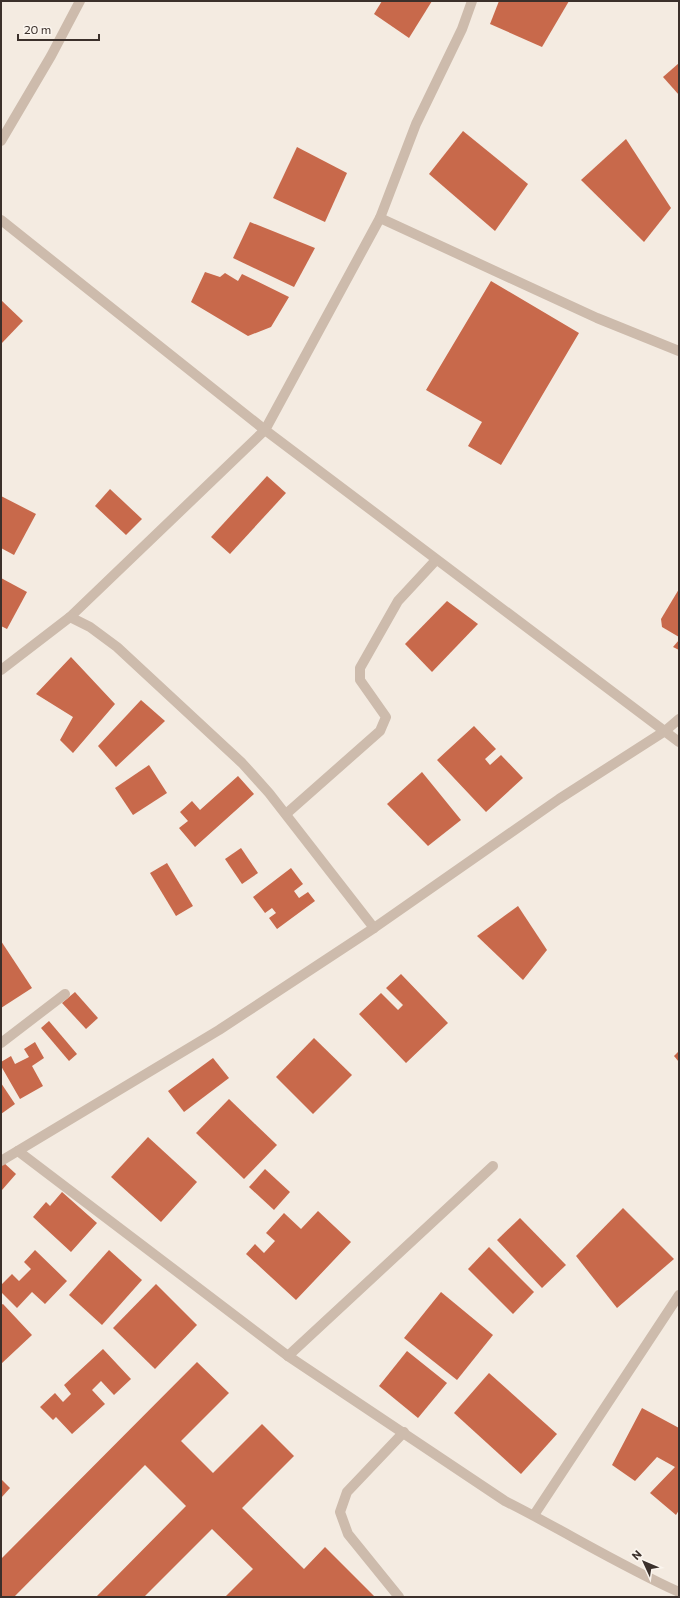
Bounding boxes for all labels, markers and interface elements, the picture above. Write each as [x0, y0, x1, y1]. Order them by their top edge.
scale bar [18, 16, 99, 42]
text: 20 m [24, 22, 51, 36]
north arrow [624, 1542, 664, 1582]
text: N [629, 1547, 644, 1562]

